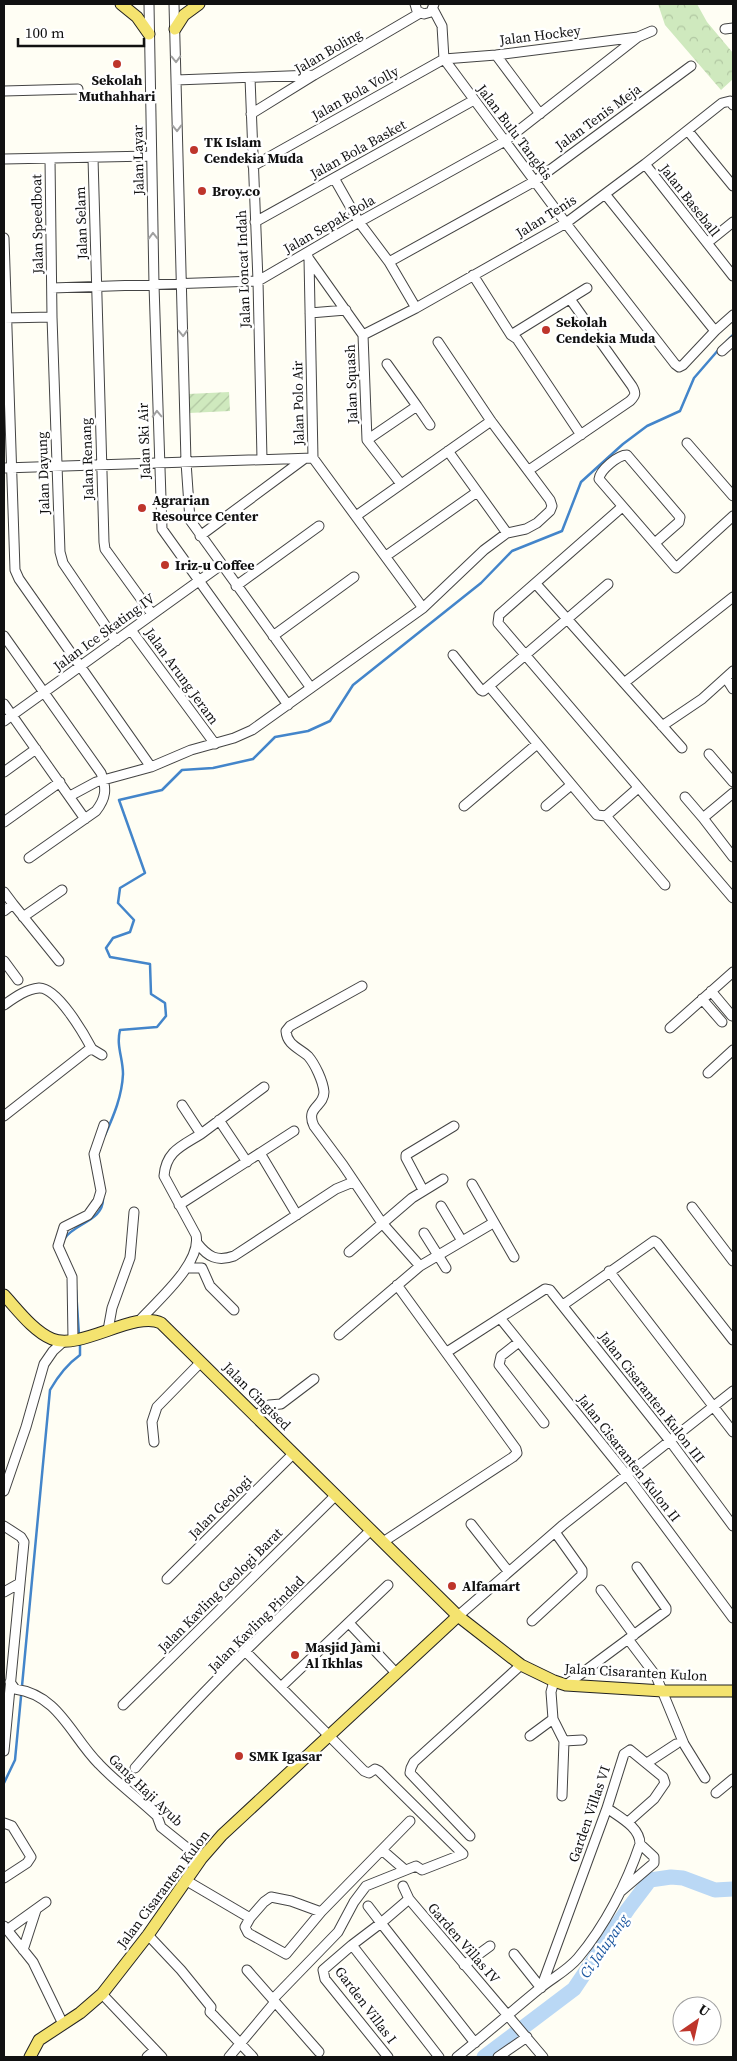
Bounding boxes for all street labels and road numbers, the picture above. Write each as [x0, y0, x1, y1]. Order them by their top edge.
street label: Jalan Hockey [497, 20, 582, 50]
street label: Jalan Boling [290, 24, 366, 79]
street label: Jalan Bola Volly [307, 60, 403, 126]
street label: Jalan Bulu Tangkis [472, 79, 558, 184]
street label: Jalan Tenis Meja [550, 79, 646, 156]
street label: Jalan Bola Basket [306, 114, 410, 184]
street label: Jalan Layar [127, 125, 149, 196]
street label: Jalan Baseball [655, 159, 725, 241]
street label: Jalan Speedboat [26, 174, 48, 275]
street label: Jalan Selam [70, 186, 92, 261]
street label: Jalan Sepak Bola [279, 189, 379, 259]
street label: Jalan Tenis [511, 190, 580, 243]
street label: Jalan Loncat Indah [231, 210, 255, 329]
street label: Jalan Squash [340, 344, 362, 425]
street label: Jalan Polo Air [287, 360, 309, 447]
street label: Jalan Ski Air [133, 402, 155, 480]
street label: Jalan Renang [76, 418, 98, 501]
street label: Jalan Dayung [32, 431, 54, 516]
street label: Jalan Ice Skating IV [48, 588, 159, 676]
street label: Jalan Arung Jeram [140, 623, 224, 729]
street label: Jalan Cisaranten Kulon III [596, 1328, 708, 1466]
street label: Jalan Cingised [218, 1357, 296, 1435]
street label: Jalan Cisaranten Kulon II [574, 1391, 684, 1525]
street label: Jalan Geologi [183, 1471, 256, 1544]
street label: Jalan Kavling Geologi Barat [152, 1523, 287, 1658]
street label: Jalan Kavling Pindad [203, 1571, 309, 1677]
street label: Jalan Cisaranten Kulon [563, 1658, 709, 1686]
street label: Gang Haji Ayub [104, 1749, 188, 1831]
street label: Garden Villas VI [563, 1763, 615, 1865]
street label: Jalan Cisaranten Kulon [111, 1825, 214, 1953]
street label: Garden Villas IV [423, 1898, 505, 1988]
street label: Garden Villas I [330, 1962, 402, 2048]

